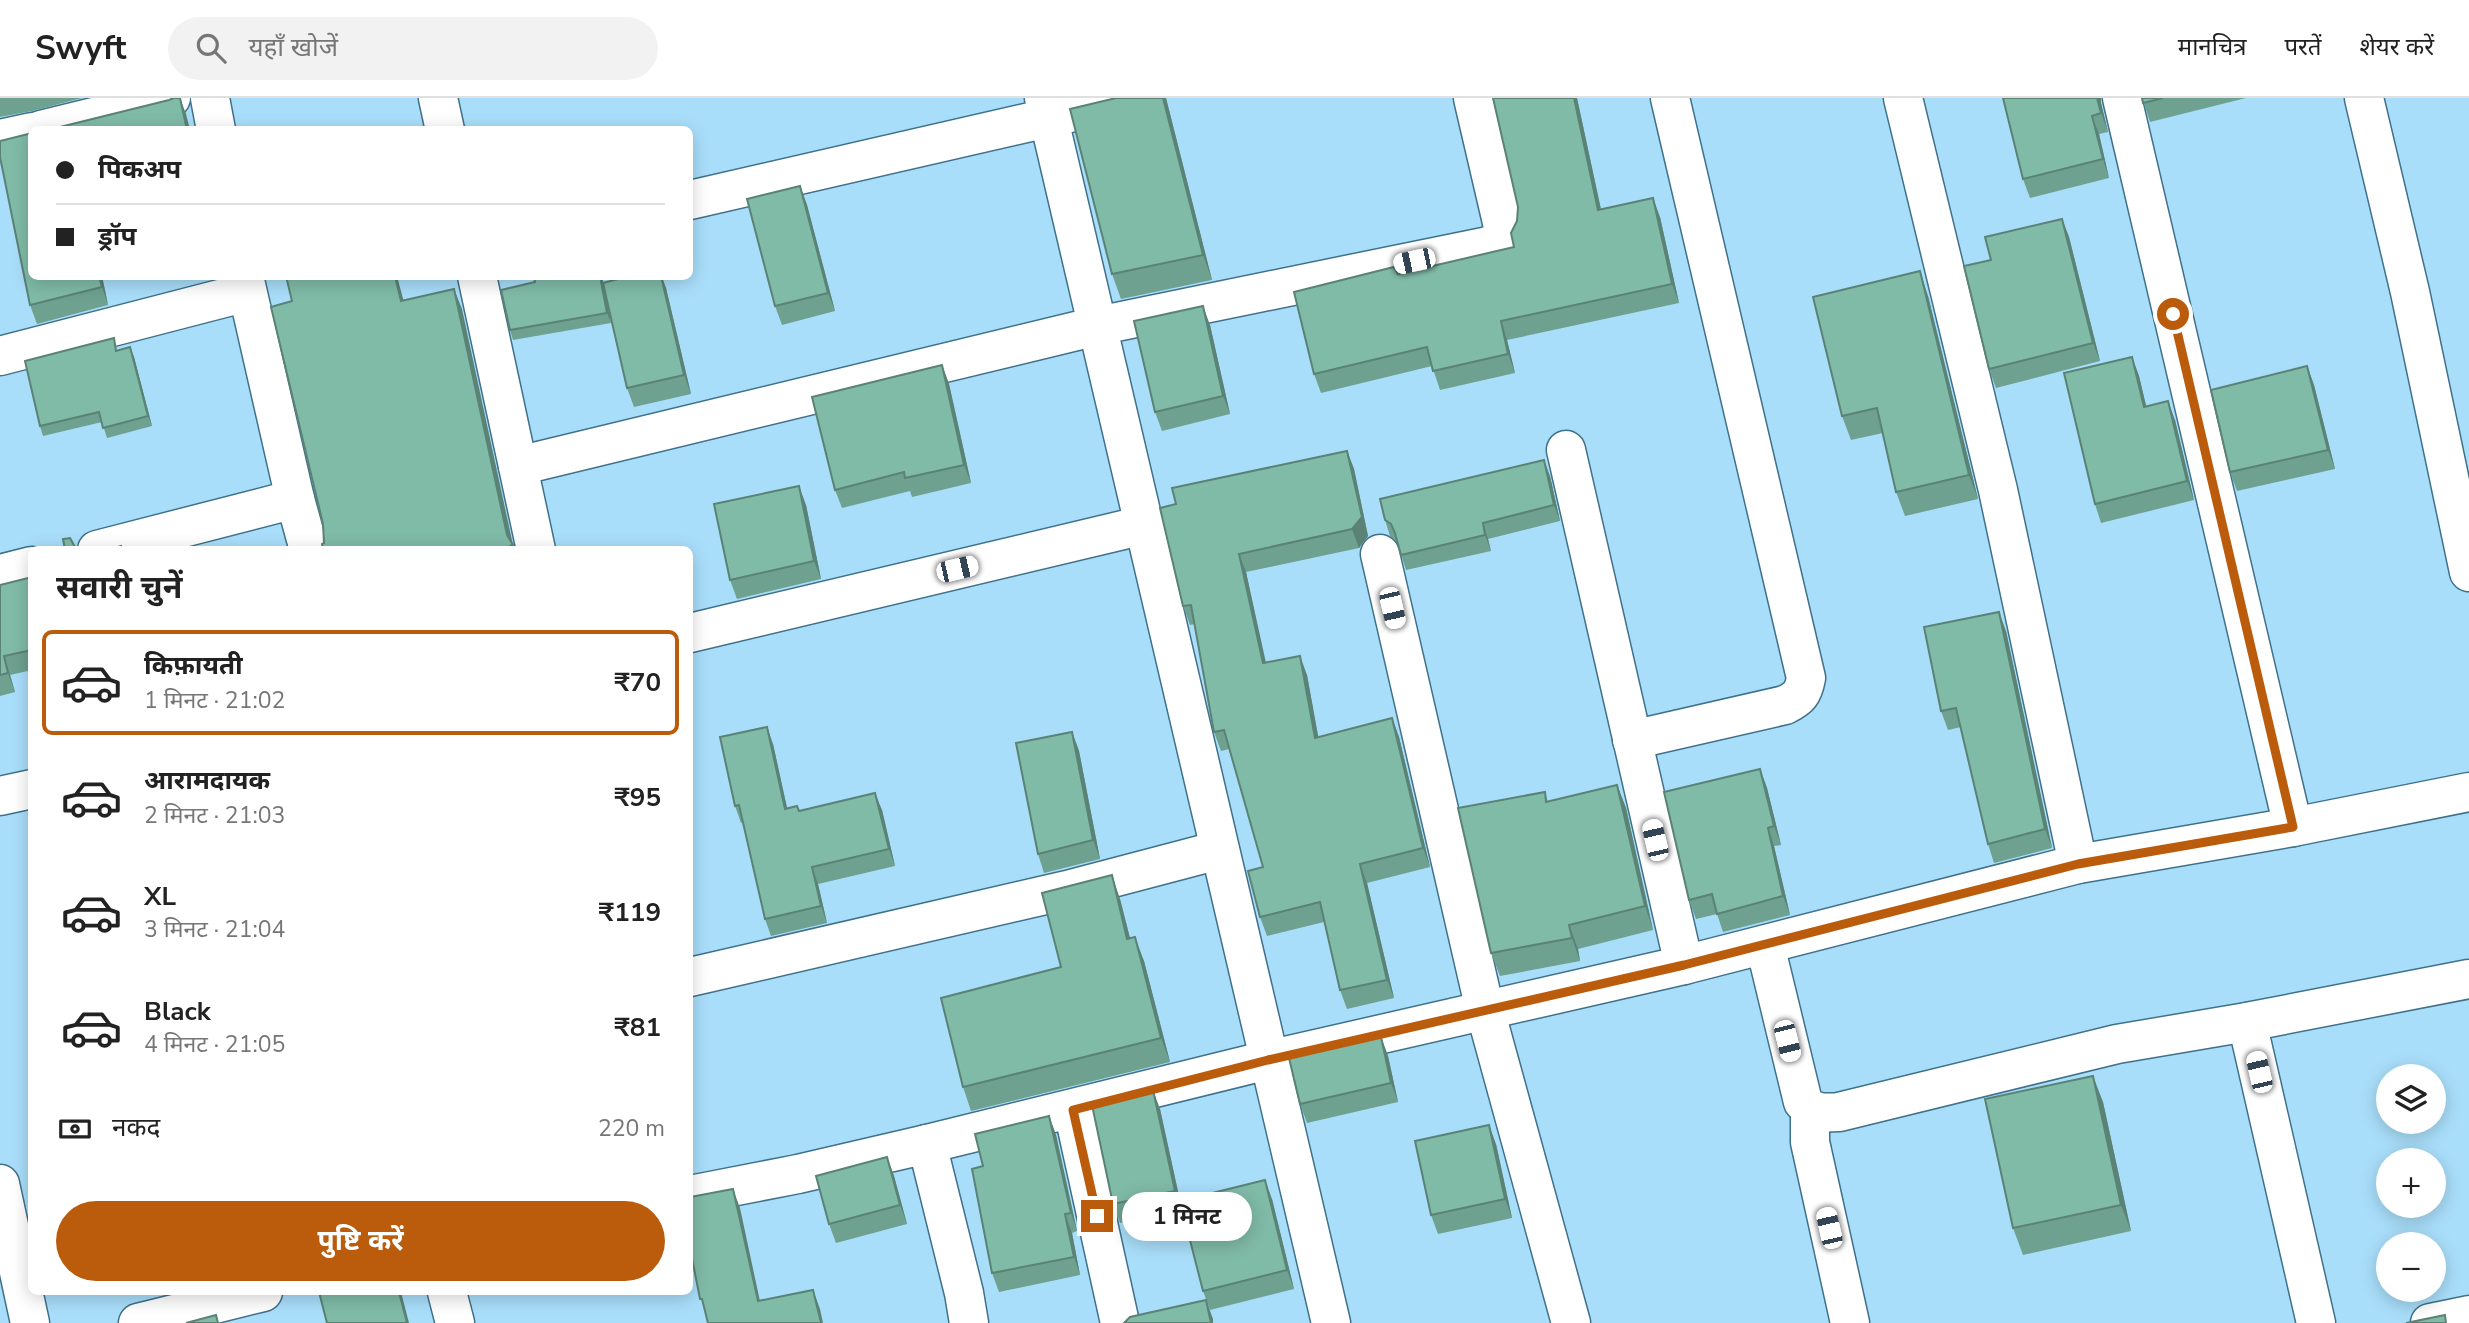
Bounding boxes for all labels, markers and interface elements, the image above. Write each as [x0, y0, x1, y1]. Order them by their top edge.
search box [168, 17, 658, 80]
text: Swyft [35, 26, 126, 71]
icon: search [192, 29, 230, 67]
text: यहाँ खोजें [248, 30, 338, 65]
text: मानचित्र [2178, 31, 2246, 63]
text: परतें [2284, 31, 2322, 63]
text: शेयर करें [2360, 31, 2434, 63]
text: पिकअप [98, 152, 181, 187]
text: ड्रॉप [98, 219, 136, 254]
car [1392, 246, 1437, 276]
route start [2157, 298, 2189, 330]
car [935, 554, 980, 584]
text: सवारी चुनें [56, 566, 182, 609]
car [1378, 585, 1407, 631]
text: किफ़ायती [144, 648, 243, 683]
icon: car [60, 651, 123, 714]
text: ₹70 [614, 665, 661, 700]
text: 1 मिनट · 21:02 [144, 685, 285, 716]
text: आरामदायक [144, 763, 270, 798]
icon: car [60, 766, 123, 829]
text: ₹95 [614, 780, 661, 815]
text: 2 मिनट · 21:03 [144, 800, 285, 831]
car [1641, 817, 1670, 863]
text: XL [144, 879, 176, 914]
icon: car [60, 881, 123, 944]
text: ₹119 [599, 895, 661, 930]
text: 3 मिनट · 21:04 [144, 914, 285, 945]
text: Black [144, 994, 211, 1029]
icon: car [60, 996, 123, 1059]
text: ₹81 [614, 1010, 661, 1045]
car [1772, 1018, 1803, 1064]
text: 4 मिनट · 21:05 [144, 1029, 285, 1060]
car [2245, 1049, 2274, 1095]
map controls [2376, 1064, 2446, 1302]
button: layers [2376, 1064, 2446, 1134]
icon: cash [56, 1110, 94, 1148]
text: नकद [112, 1110, 160, 1145]
text: 220 m [598, 1113, 665, 1144]
button: + [2376, 1148, 2446, 1218]
callout: 1 मिनट [1122, 1192, 1251, 1240]
route end [1081, 1200, 1113, 1232]
button: पुष्टि करें [56, 1201, 665, 1281]
text: 1 मिनट [1153, 1201, 1221, 1232]
car [1815, 1205, 1844, 1251]
button: − [2376, 1232, 2446, 1302]

